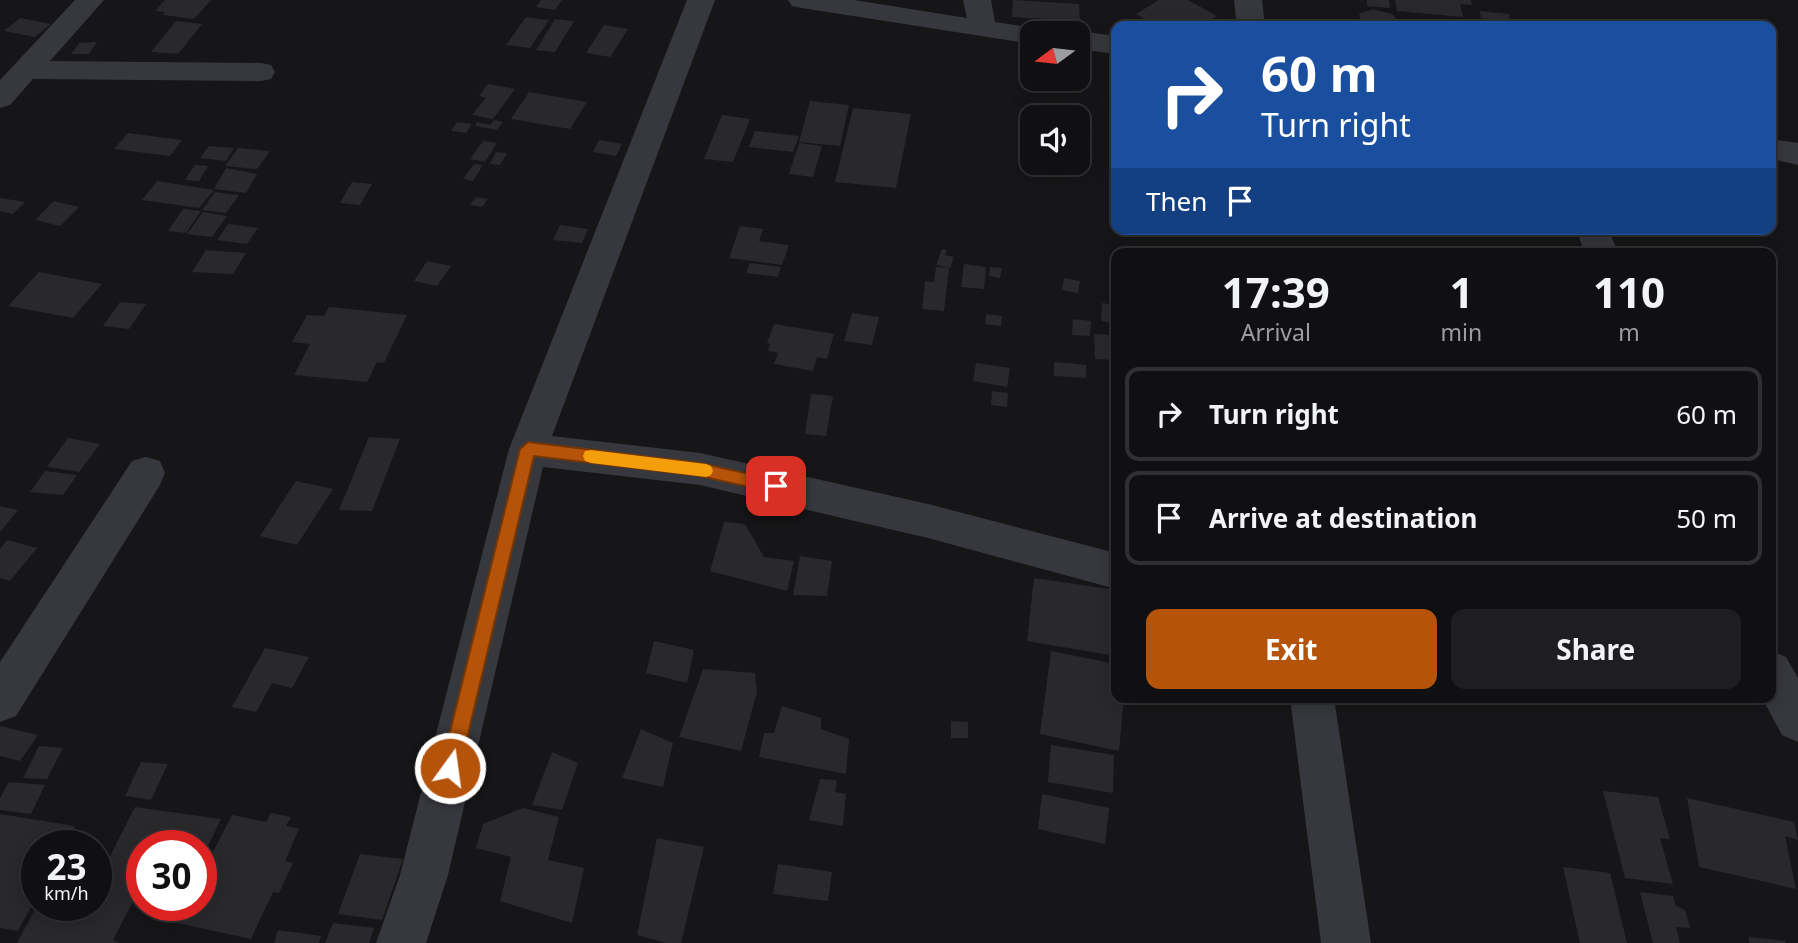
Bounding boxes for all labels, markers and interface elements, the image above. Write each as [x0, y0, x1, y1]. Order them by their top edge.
north arrow [1020, 21, 1090, 91]
map controls [1020, 21, 1090, 175]
text: 60 m [1261, 40, 1378, 106]
icon: right [1146, 49, 1237, 140]
text: Turn right [1261, 103, 1411, 146]
button: sound [1020, 105, 1090, 175]
icon: arrive [1221, 182, 1259, 220]
text: Then [1146, 183, 1207, 219]
text: 17:39 [1222, 263, 1330, 320]
text: 1 [1449, 263, 1473, 320]
text: 110 [1593, 263, 1665, 320]
text: Arrival [1241, 316, 1311, 348]
text: min [1441, 316, 1482, 348]
text: m [1618, 316, 1640, 348]
icon: right [1150, 395, 1188, 433]
text: Turn right [1209, 396, 1339, 432]
text: 60 m [1676, 396, 1737, 432]
pin [746, 456, 806, 516]
icon: arrive [757, 467, 795, 505]
icon: arrive [1150, 499, 1188, 537]
text: Arrive at destination [1209, 500, 1478, 536]
text: 50 m [1676, 500, 1737, 536]
button: Exit [1146, 609, 1437, 689]
button: Share [1451, 609, 1741, 689]
position arrow [413, 731, 487, 805]
speed limit sign: 30 [126, 830, 217, 921]
text: 23 [46, 843, 87, 890]
text: km/h [44, 881, 89, 905]

